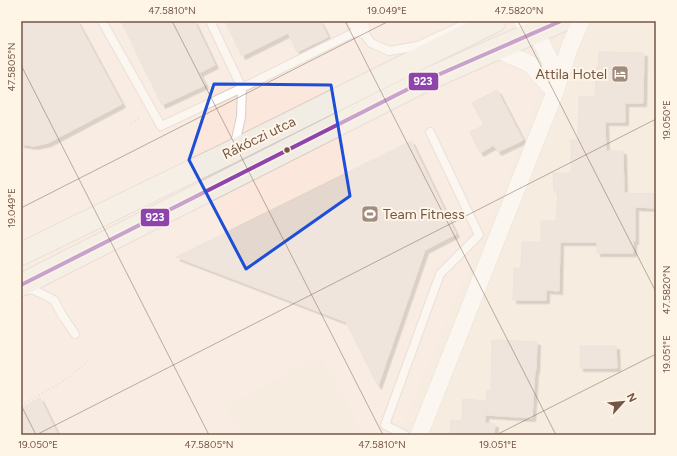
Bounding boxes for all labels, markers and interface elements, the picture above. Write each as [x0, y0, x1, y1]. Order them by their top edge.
text: 47.5810°N [148, 4, 196, 17]
text: 19.049°E [367, 4, 407, 17]
text: 47.5820°N [495, 4, 543, 17]
text: 47.5805°N [5, 42, 18, 92]
hotel icon: Attila Hotel [610, 64, 630, 84]
place label: Attila Hotel [535, 66, 607, 83]
line badge: 923 [408, 72, 439, 91]
text: 923 [414, 75, 432, 88]
text: 19.050°E [660, 100, 673, 140]
street label: Rákóczi utca [220, 113, 298, 163]
unlabelled marker [282, 145, 292, 155]
text: 19.049°E [5, 188, 18, 228]
sports icon: Team Fitness [360, 204, 380, 224]
place label: Team Fitness [383, 206, 465, 223]
line badge: 923 [140, 208, 170, 227]
text: 923 [146, 211, 164, 224]
text: 47.5820°N [660, 266, 673, 314]
text: 19.051°E [660, 335, 673, 373]
north arrow [603, 382, 643, 422]
text: N [624, 391, 639, 404]
text: 19.050°E [18, 438, 58, 451]
text: 47.5805°N [184, 438, 234, 451]
text: 47.5810°N [358, 438, 406, 451]
text: 19.051°E [479, 438, 517, 451]

